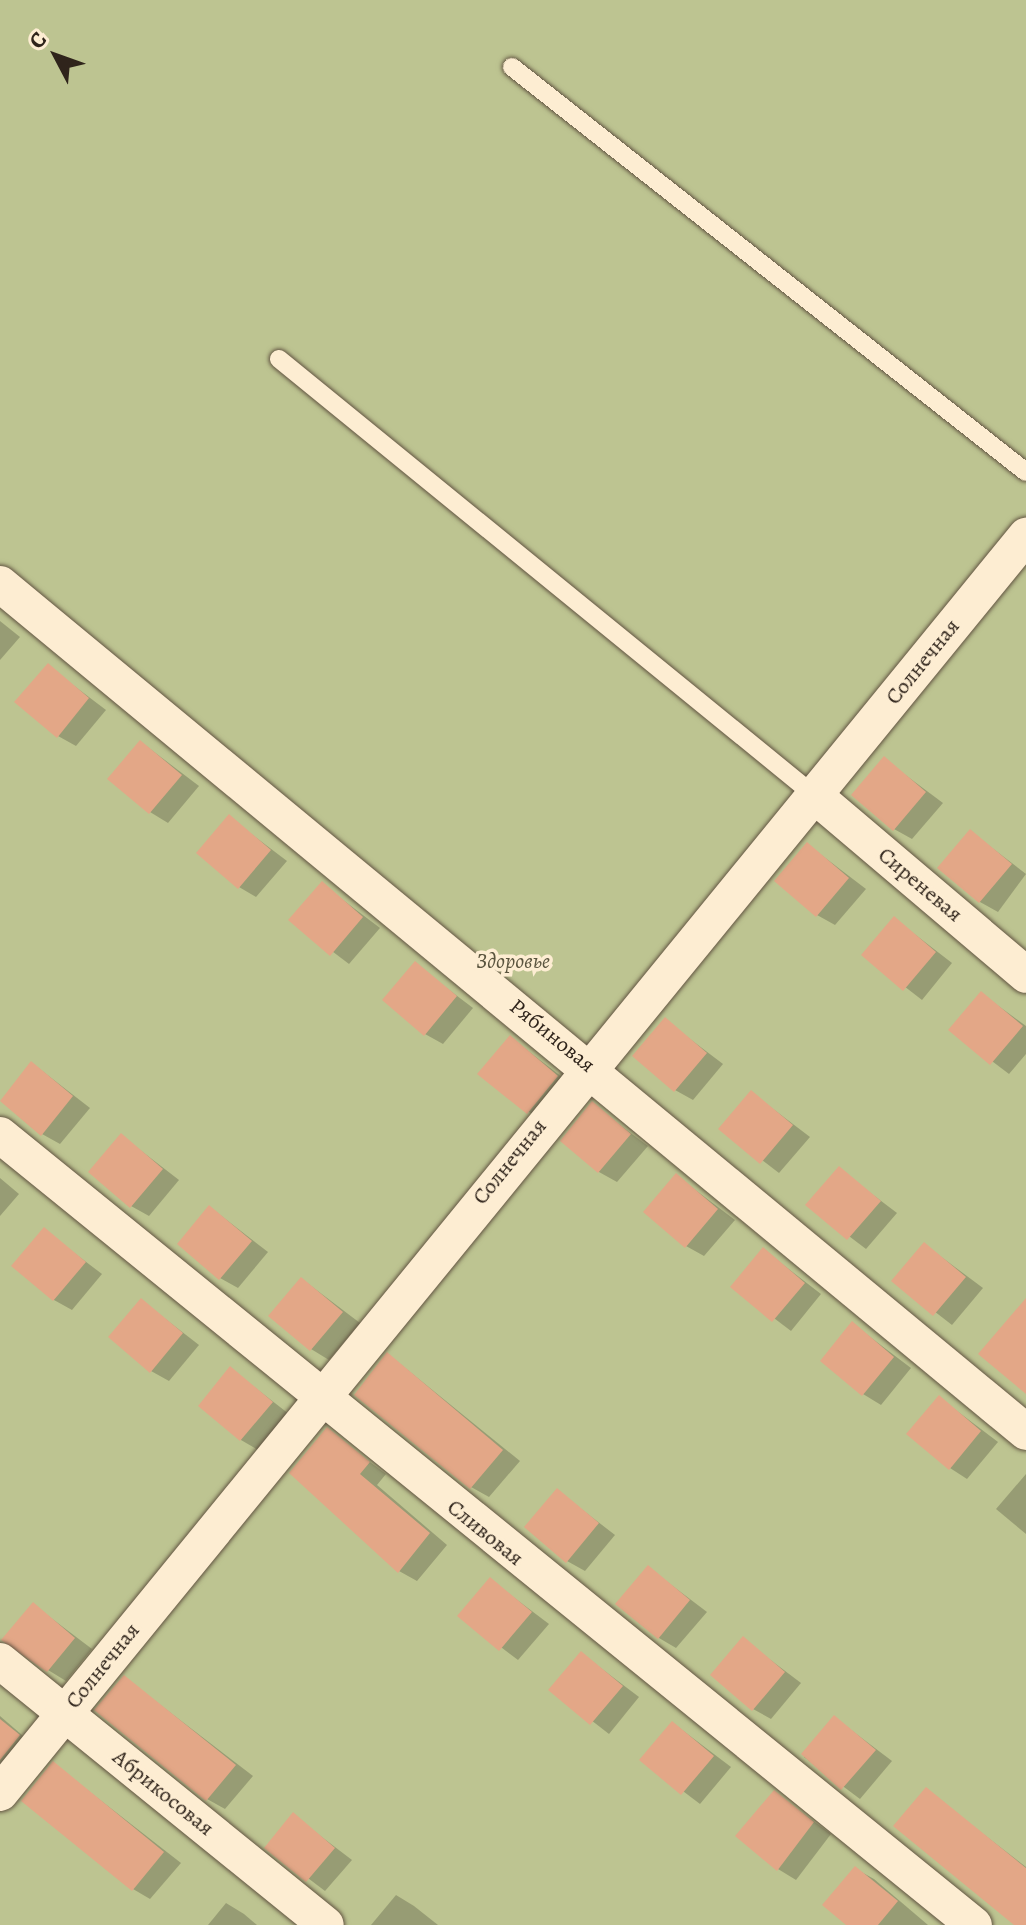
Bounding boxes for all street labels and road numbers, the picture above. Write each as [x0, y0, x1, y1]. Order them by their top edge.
street label: Солнечная [881, 614, 965, 710]
street label: Сиреневая [872, 842, 968, 928]
street label: Рябиновая [504, 994, 600, 1078]
street label: Солнечная [468, 1114, 552, 1210]
street label: Сливовая [442, 1494, 528, 1572]
street label: Солнечная [61, 1618, 145, 1714]
street label: Абрикосовая [107, 1744, 219, 1842]

